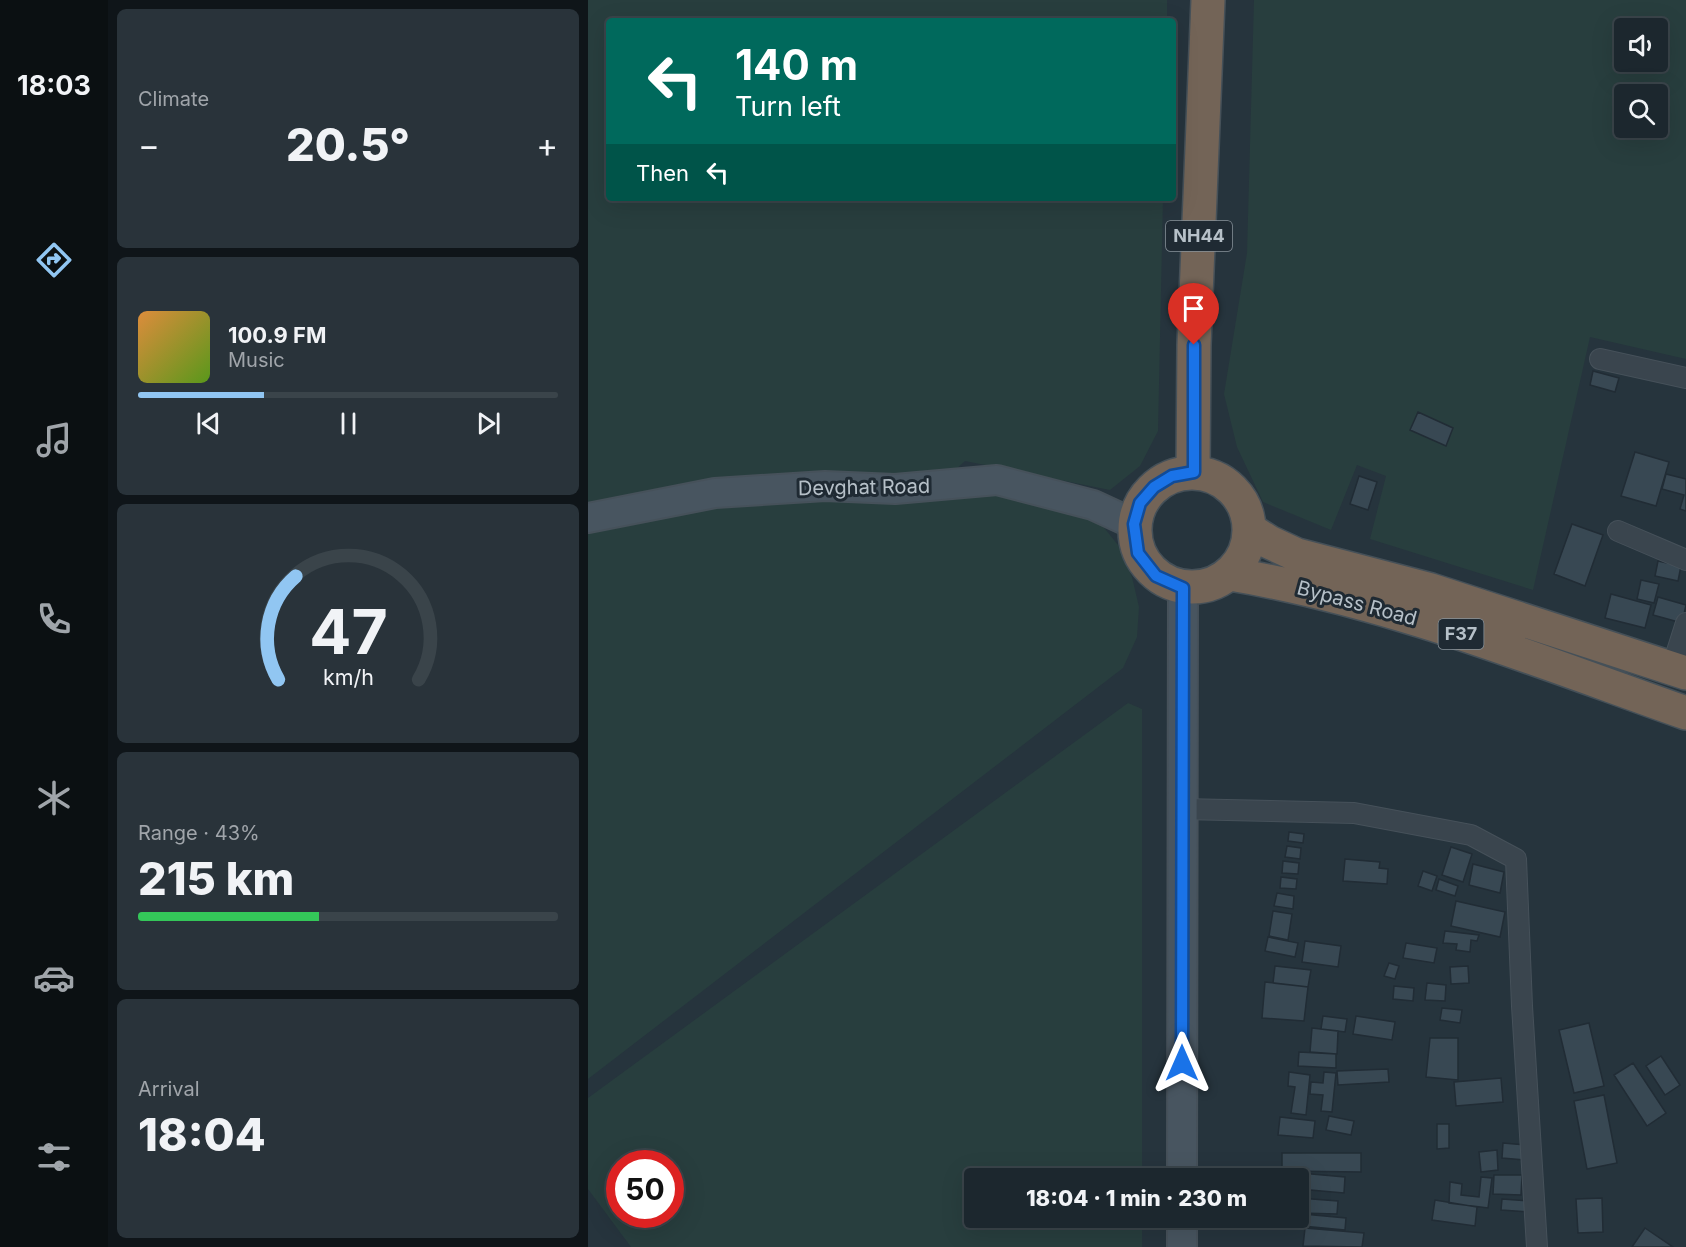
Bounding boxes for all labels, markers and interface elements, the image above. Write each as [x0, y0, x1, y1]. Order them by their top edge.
map controls [1614, 18, 1668, 138]
button: sound [1614, 18, 1668, 72]
text: 140 m [735, 39, 858, 90]
icon: left [636, 42, 714, 120]
text: 18:03 [17, 69, 91, 102]
button: search [1614, 84, 1668, 138]
text: Climate [138, 87, 209, 111]
text: Turn left [735, 90, 841, 123]
text: 20.5° [286, 117, 410, 172]
text: − [138, 125, 160, 165]
text: + [536, 125, 558, 165]
icon: left [701, 156, 734, 189]
text: Then [636, 160, 689, 186]
road number: NH44 [1166, 221, 1232, 251]
icon: directions [33, 239, 75, 281]
pin [1168, 283, 1219, 345]
icon: arrive [1177, 292, 1210, 325]
text: 100.9 FM [228, 322, 326, 348]
text: Music [228, 348, 285, 372]
icon: previous [192, 407, 225, 440]
icon: pause [332, 407, 365, 440]
icon: next [472, 407, 505, 440]
icon: music [33, 419, 75, 461]
street label: Devghat Road [798, 474, 930, 500]
street label: Bypass Road [1294, 575, 1420, 631]
text: 47 [309, 595, 387, 670]
icon: phone [33, 598, 75, 640]
road number: F37 [1438, 619, 1484, 649]
text: km/h [323, 665, 373, 691]
icon: climate [33, 777, 75, 819]
text: Range · 43% [138, 821, 260, 845]
text: 215 km [138, 851, 294, 906]
icon: car [33, 957, 75, 999]
position arrow [1150, 1031, 1214, 1095]
text: Arrival [138, 1077, 200, 1101]
text: 18:04 [138, 1107, 266, 1162]
icon: filters [33, 1136, 75, 1178]
speed limit sign: 50 [606, 1150, 684, 1228]
text: 18:04 · 1 min · 230 m [1026, 1185, 1247, 1211]

